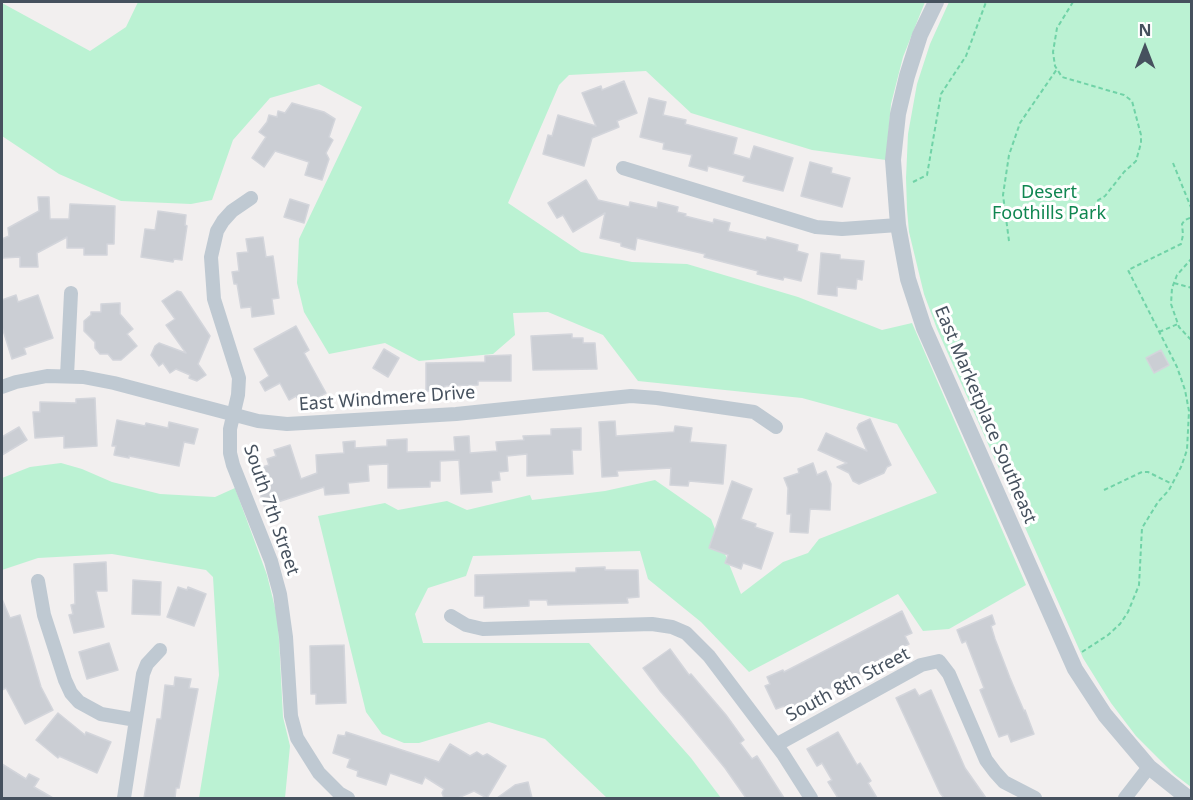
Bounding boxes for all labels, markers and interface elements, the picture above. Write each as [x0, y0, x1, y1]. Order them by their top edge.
north arrow [1115, 18, 1175, 78]
text: N [1138, 19, 1152, 41]
park label: Desert Foothills Park [992, 182, 1106, 224]
street label: East Marketplace Southeast [929, 303, 1041, 527]
street label: East Windmere Drive [298, 382, 476, 416]
street label: South 7th Street [238, 442, 304, 578]
street label: South 8th Street [782, 643, 914, 727]

